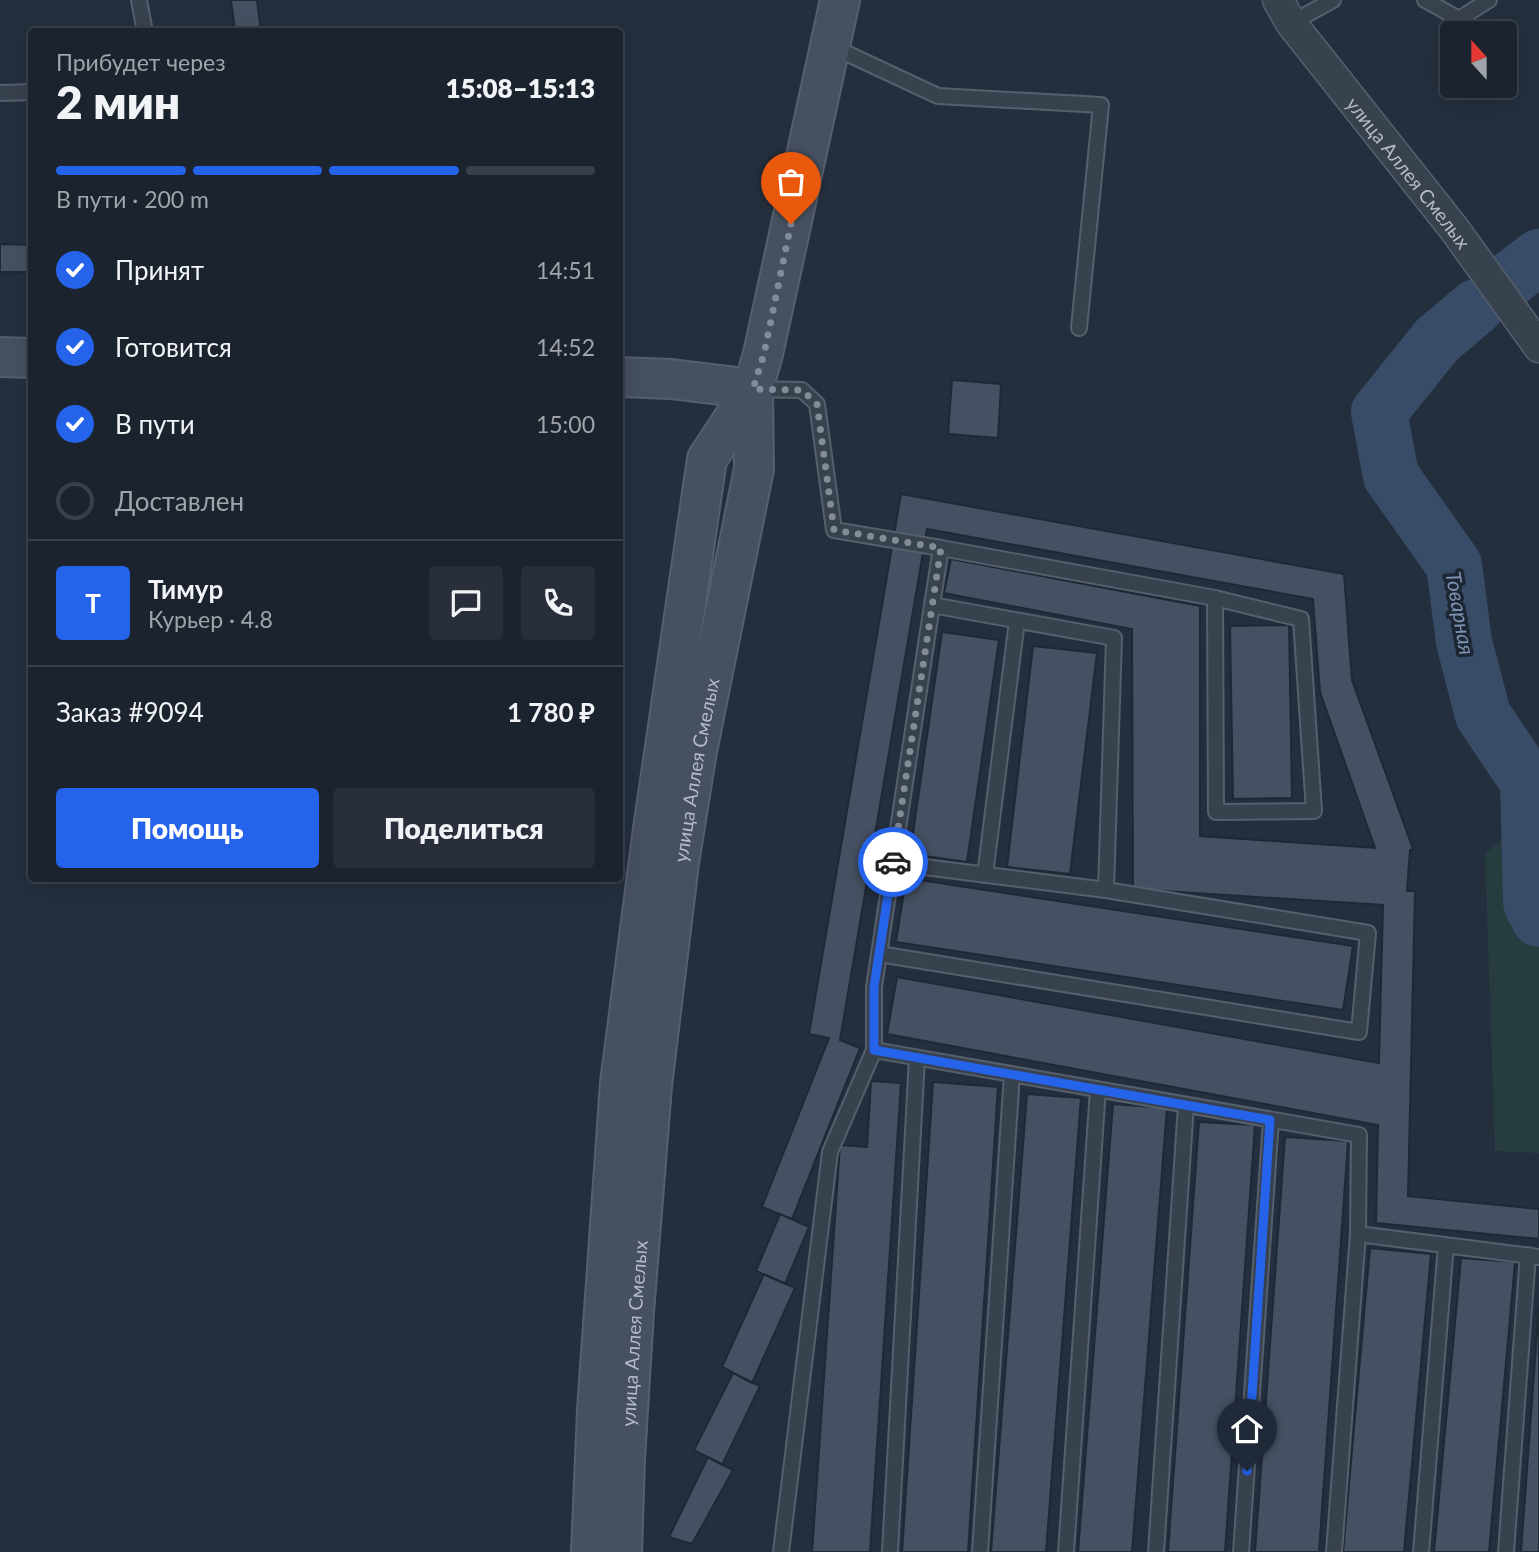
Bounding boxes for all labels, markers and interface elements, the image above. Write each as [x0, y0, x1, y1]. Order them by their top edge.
north arrow [1440, 21, 1517, 98]
map controls [1440, 21, 1517, 98]
text: Прибудет через [56, 48, 226, 76]
text: 15:08–15:13 [445, 72, 595, 104]
text: 2 мин [56, 74, 180, 129]
street label: улица Аллея Смелых [1342, 92, 1476, 253]
pin [761, 152, 821, 224]
icon: bag [772, 163, 810, 201]
text: В пути · 200 m [56, 185, 209, 213]
icon: check [56, 251, 94, 289]
text: Принят [115, 254, 204, 286]
text: 14:51 [536, 256, 595, 284]
icon: check [56, 328, 94, 366]
text: Готовится [115, 331, 232, 363]
text: 14:52 [536, 333, 595, 361]
icon: check [56, 405, 94, 443]
text: В пути [115, 408, 195, 440]
text: 15:00 [536, 410, 595, 438]
text: Доставлен [115, 485, 244, 517]
button: chat [429, 566, 503, 640]
button: phone [521, 566, 595, 640]
water label: Товарная [1441, 569, 1481, 657]
text: Тимур [148, 573, 223, 605]
text: Т [85, 587, 101, 619]
text: Курьер · 4.8 [148, 605, 273, 633]
street label: улица Аллея Смелых [668, 675, 723, 864]
text: Заказ #9094 [56, 696, 204, 728]
text: 1 780 ₽ [507, 696, 595, 728]
button: Помощь [56, 788, 319, 868]
button: Поделиться [333, 788, 595, 868]
courier [858, 827, 928, 897]
icon: car [874, 843, 912, 881]
street label: улица Аллея Смелых [616, 1239, 651, 1427]
pin [1217, 1399, 1277, 1471]
icon: home [1228, 1410, 1266, 1448]

